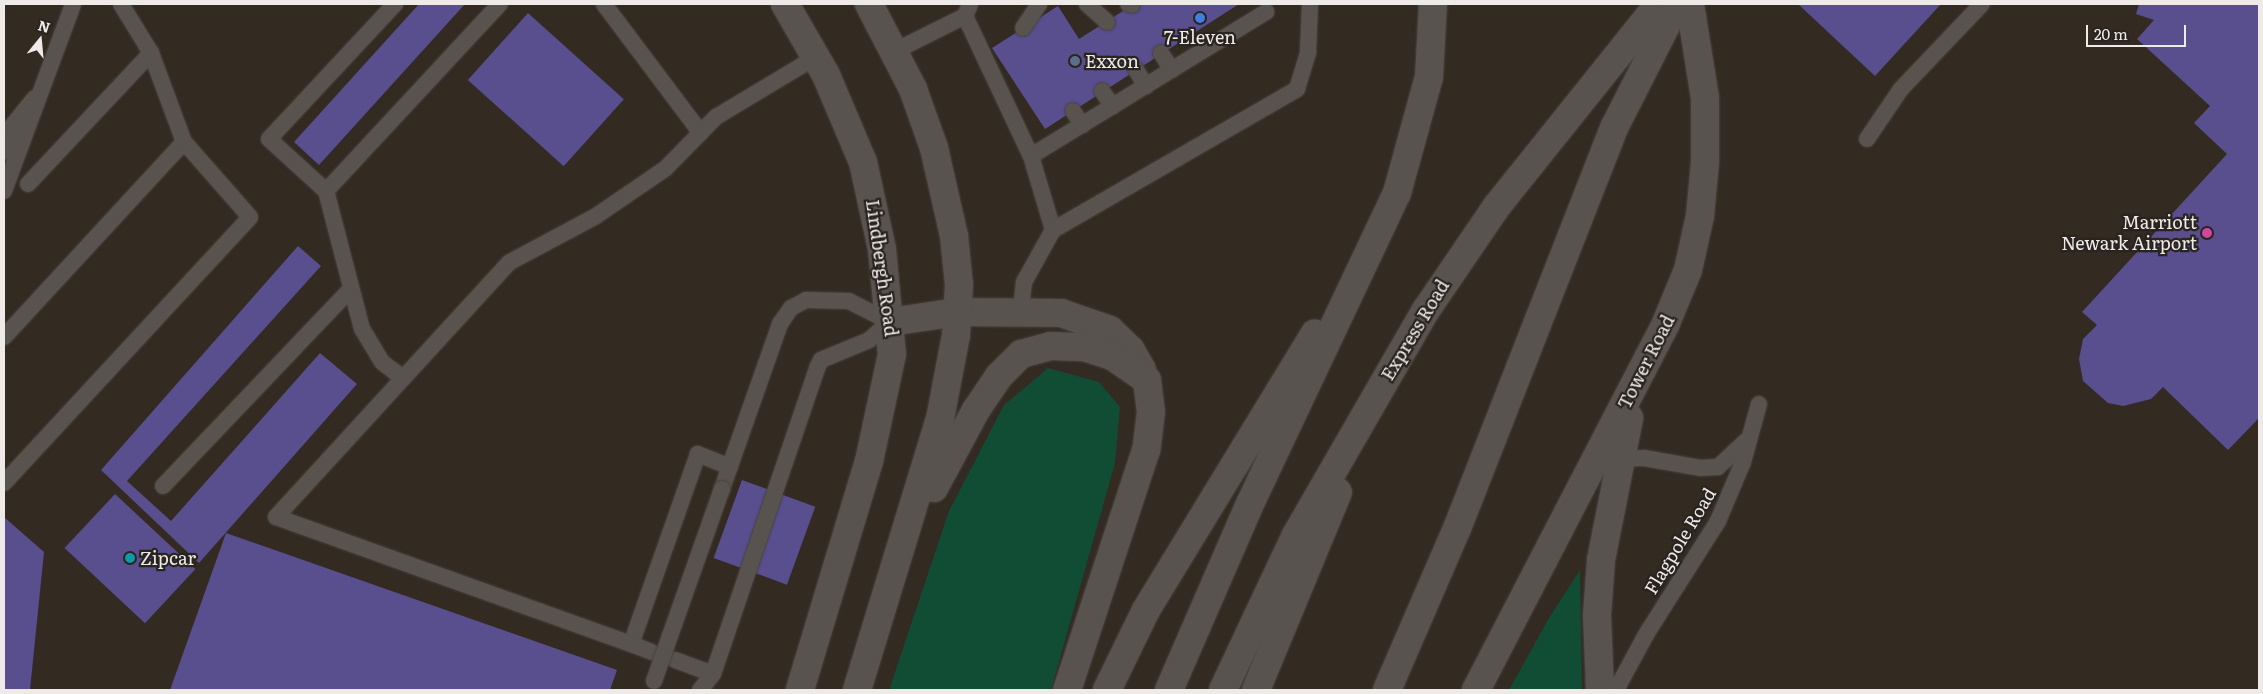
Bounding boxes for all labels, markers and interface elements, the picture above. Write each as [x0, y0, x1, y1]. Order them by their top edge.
marker: 7-Eleven [1194, 12, 1206, 24]
text: N [36, 14, 53, 37]
north arrow [15, 15, 65, 65]
scale bar [2088, 15, 2188, 47]
text: 20 m [2094, 22, 2128, 45]
place label: 7-Eleven [1164, 26, 1236, 48]
place label: Exxon [1085, 50, 1139, 72]
marker: Exxon [1069, 55, 1081, 67]
street label: Lindbergh Road [862, 198, 902, 338]
place label: Marriott Newark Airport [2061, 212, 2197, 254]
marker: Marriott Newark Airport [2201, 227, 2213, 239]
street label: Express Road [1377, 276, 1453, 384]
street label: Tower Road [1613, 311, 1679, 413]
street label: Flagpole Road [1640, 484, 1720, 598]
place label: Zipcar [140, 547, 196, 569]
marker: Zipcar [124, 552, 136, 564]

